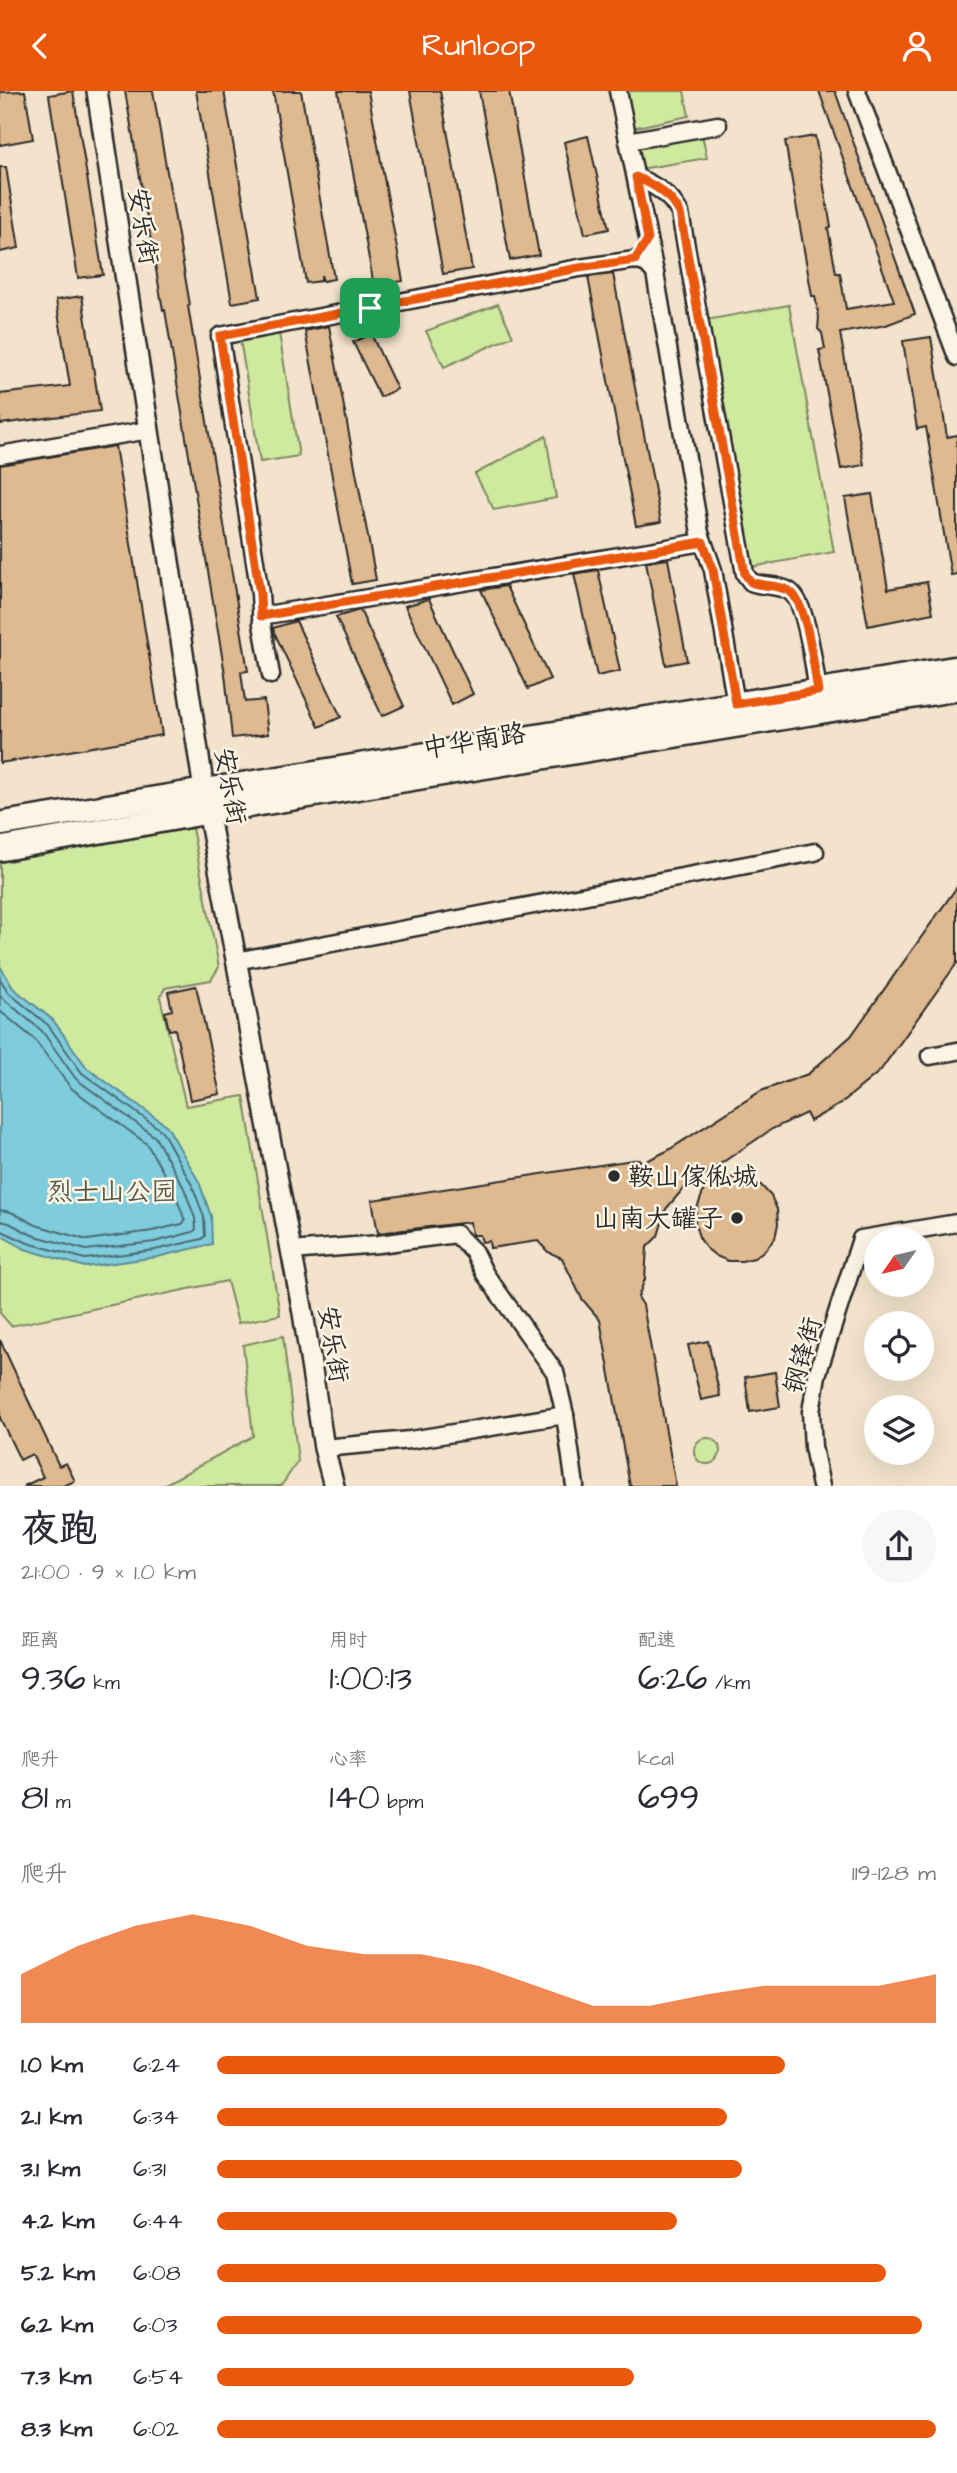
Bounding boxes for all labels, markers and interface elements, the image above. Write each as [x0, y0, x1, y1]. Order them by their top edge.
text: Runloop [422, 23, 535, 68]
icon: back [21, 27, 59, 65]
icon: person [898, 27, 936, 65]
street label: 安乐街 [119, 185, 167, 267]
pin [340, 278, 400, 338]
icon: arrive [351, 289, 389, 327]
street label: 中华南路 [420, 715, 528, 767]
street label: 安乐街 [206, 745, 255, 828]
place label: 鞍山傢俬城 [628, 1159, 758, 1195]
marker: 鞍山傢俬城 [606, 1168, 622, 1184]
park label: 烈士山公园 [47, 1174, 177, 1210]
place label: 山南大罐子 [593, 1201, 723, 1237]
marker: 山南大罐子 [729, 1210, 745, 1226]
north arrow [864, 1227, 934, 1297]
map controls [864, 1227, 934, 1465]
street label: 安乐街 [309, 1303, 357, 1385]
button: locate [864, 1311, 934, 1381]
street label: 钢锋街 [775, 1313, 831, 1398]
button: layers [864, 1395, 934, 1465]
text: 夜跑 [21, 1504, 97, 1556]
button: share [862, 1509, 936, 1583]
text: 21:00 · 9 × 1.0 km [21, 1556, 196, 1588]
text: 距离 [21, 1627, 59, 1654]
text: 用时 [329, 1627, 367, 1654]
text: 配速 [638, 1627, 676, 1654]
text: 9.36 [21, 1654, 86, 1703]
text: 1:00:13 [329, 1654, 412, 1703]
text: 6:26 [638, 1654, 707, 1703]
text: km [86, 1670, 120, 1697]
text: /km [707, 1670, 750, 1697]
text: 爬升 [21, 1746, 59, 1773]
text: 心率 [329, 1746, 367, 1773]
text: kcal [638, 1746, 674, 1773]
text: 81 [21, 1773, 48, 1822]
text: 140 [329, 1773, 380, 1822]
text: 699 [638, 1773, 699, 1822]
text: m [48, 1789, 71, 1816]
text: bpm [380, 1789, 423, 1816]
text: 119–128 m [852, 1857, 936, 1889]
text: 爬升 [21, 1858, 67, 1890]
text: 1.0 km [21, 2049, 83, 2081]
text: 6:24 [133, 2049, 180, 2081]
text: 2.1 km [21, 2101, 82, 2133]
text: 6:34 [133, 2101, 179, 2133]
text: 3.1 km [21, 2153, 80, 2185]
text: 6:31 [133, 2153, 166, 2185]
text: 4.2 km [21, 2205, 94, 2237]
text: 6:44 [133, 2205, 183, 2237]
text: 5.2 km [21, 2257, 95, 2289]
text: 6:08 [133, 2257, 181, 2289]
text: 6.2 km [21, 2309, 93, 2341]
text: 6:03 [133, 2309, 177, 2341]
text: 7.3 km [21, 2361, 91, 2393]
text: 6:54 [133, 2361, 183, 2393]
text: 8.3 km [21, 2413, 92, 2445]
text: 6:02 [133, 2413, 179, 2445]

